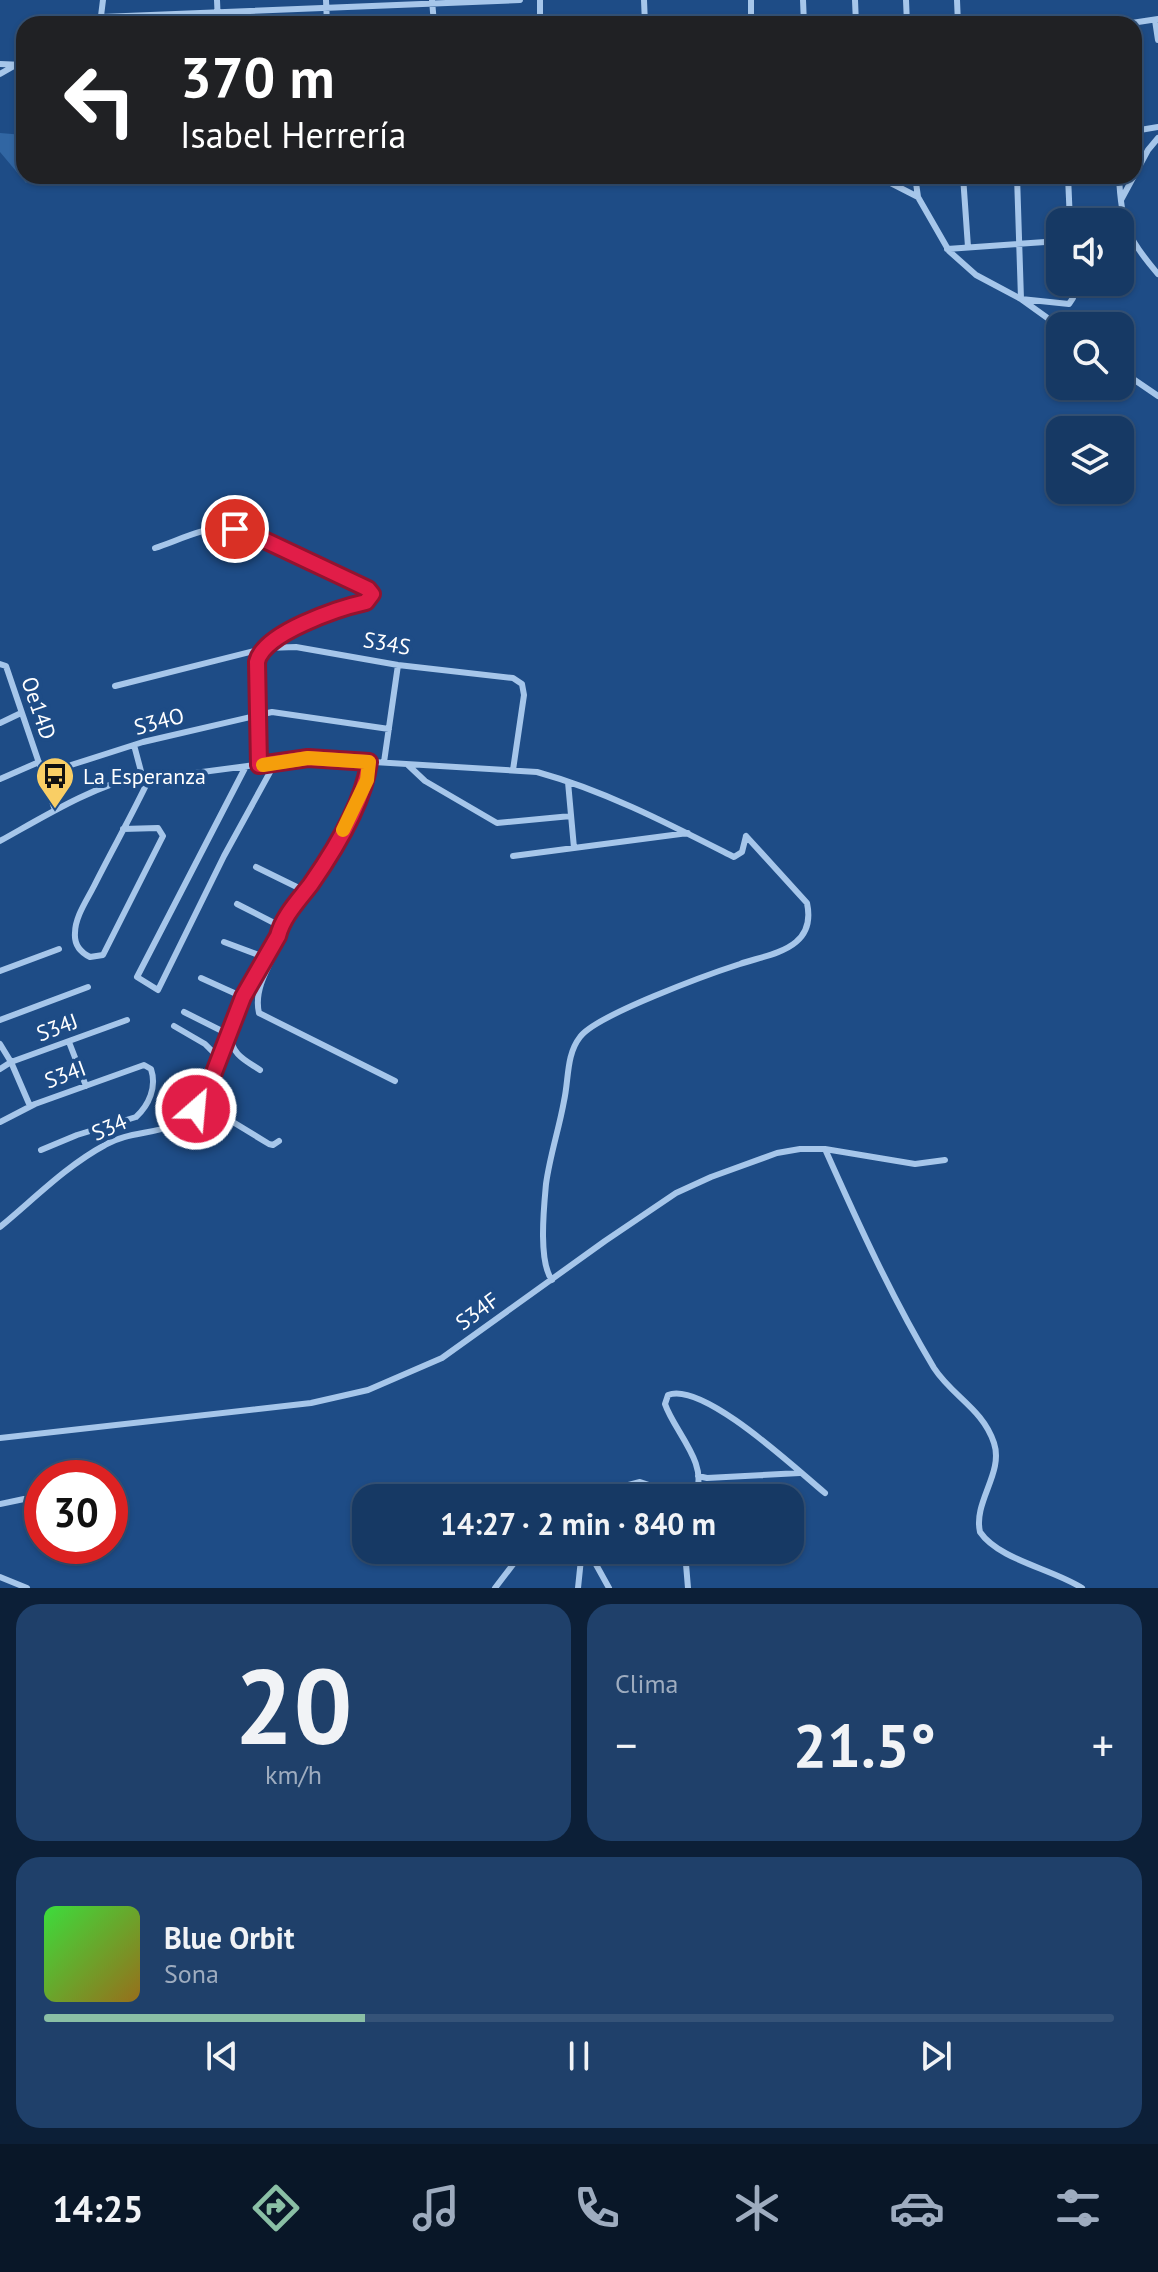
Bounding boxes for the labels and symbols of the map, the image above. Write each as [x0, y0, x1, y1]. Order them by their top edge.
pin [201, 495, 269, 563]
street label: S34S [361, 625, 413, 661]
street label: Oe14D [15, 673, 63, 743]
street label: S34O [131, 701, 187, 741]
bus stop icon: La Esperanza [34, 755, 76, 810]
place label: La Esperanza [83, 762, 206, 790]
street label: S34J [32, 1007, 82, 1047]
street label: S34I [40, 1054, 90, 1094]
position arrow [154, 1067, 238, 1151]
street label: S34 [87, 1107, 131, 1147]
street label: S34F [450, 1286, 504, 1336]
speed limit sign: 30 [24, 1460, 128, 1564]

